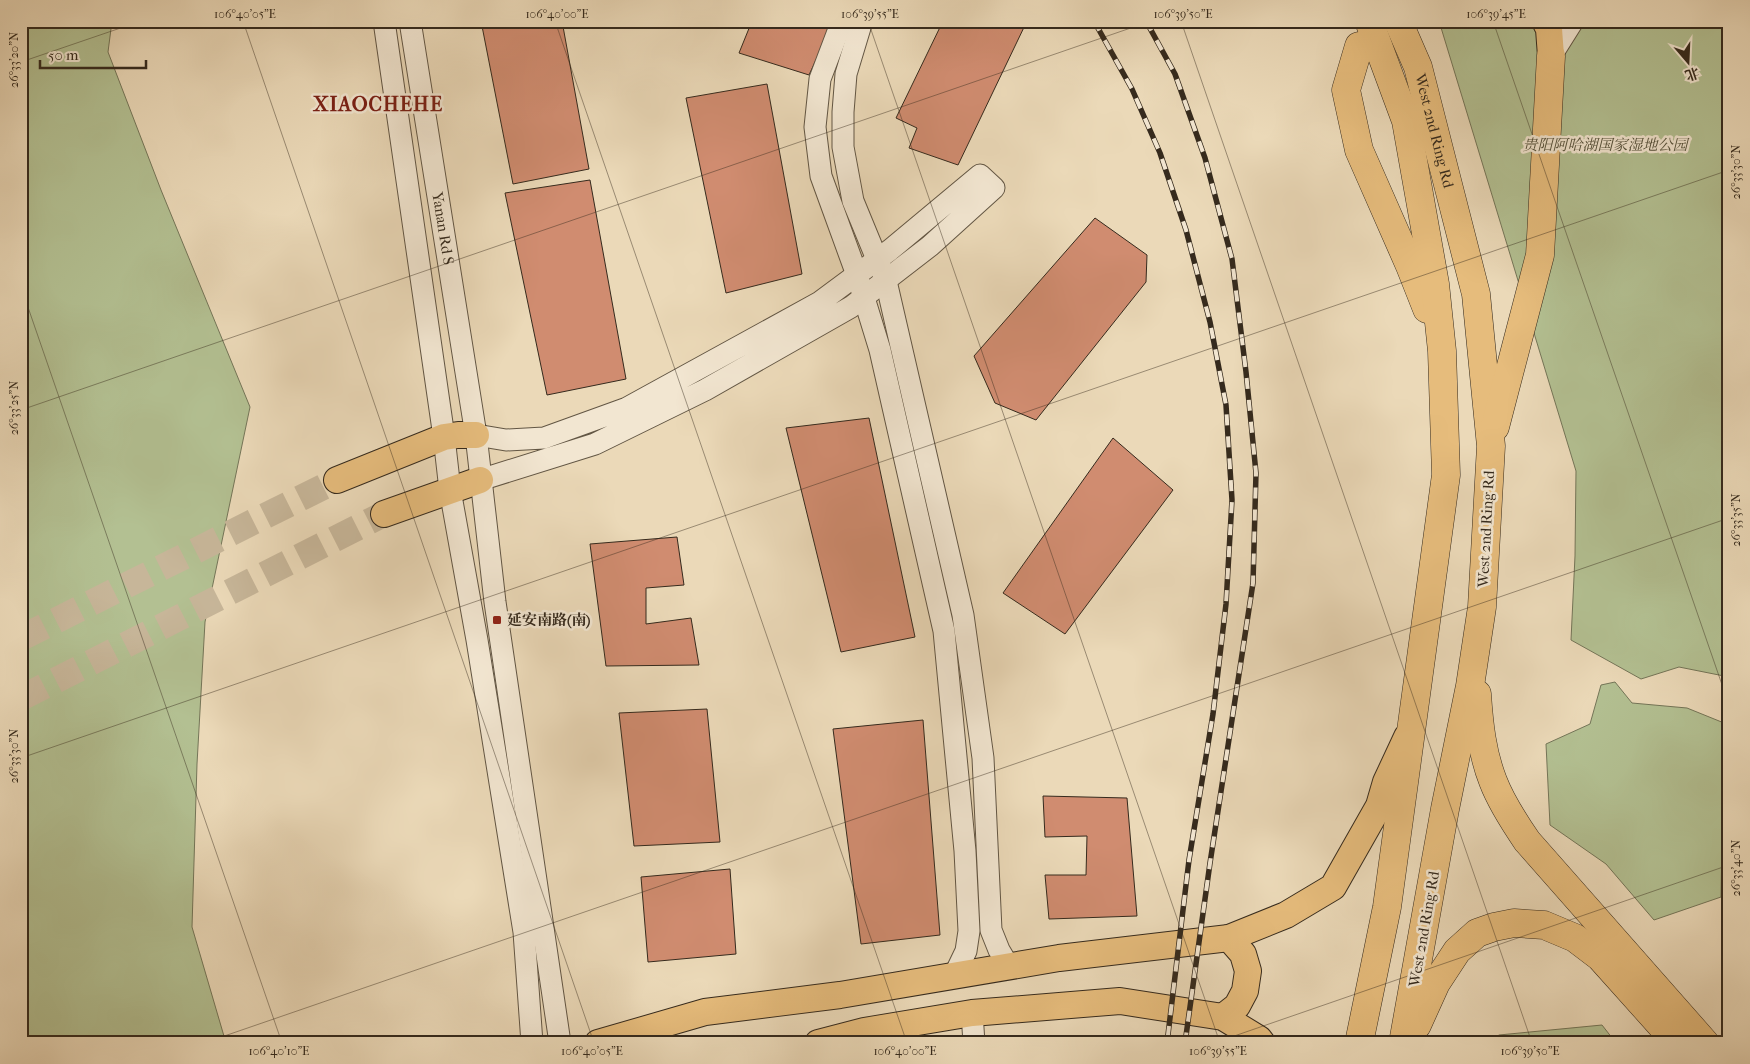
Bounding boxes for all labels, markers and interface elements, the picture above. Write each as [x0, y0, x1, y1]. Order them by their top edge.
text: 106°40'05"E [214, 7, 276, 21]
text: 106°40'00"E [525, 7, 589, 21]
text: 106°39'55"E [841, 7, 899, 21]
text: 106°39'50"E [1153, 7, 1213, 21]
text: 106°39'45"E [1466, 7, 1526, 21]
text: 26°33'20"N [7, 32, 21, 88]
scale bar [40, 38, 146, 70]
north arrow [1662, 38, 1712, 88]
text: 50 m [48, 46, 79, 64]
text: 北 [1683, 64, 1701, 84]
street label: West 2nd Ring Rd [1411, 71, 1458, 191]
district label: XIAOCHEHE [312, 93, 443, 116]
park label: 贵阳阿哈湖国家湿地公园 [1522, 136, 1689, 154]
text: 26°33'30"N [1729, 145, 1743, 199]
street label: Yanan Rd S [428, 190, 458, 266]
text: 26°33'25"N [7, 381, 21, 435]
street label: West 2nd Ring Rd [1474, 469, 1498, 589]
text: 26°33'35"N [1729, 493, 1743, 547]
place label: 延安南路(南) [507, 611, 590, 629]
marker: 延安南路(南) [491, 614, 503, 626]
text: 26°33'30"N [7, 729, 21, 783]
text: 26°33'40"N [1729, 840, 1743, 896]
street label: West 2nd Ring Rd [1405, 869, 1443, 989]
text: 106°40'10"E [249, 1044, 309, 1058]
text: 106°40'05"E [561, 1044, 623, 1058]
text: 106°40'00"E [873, 1044, 937, 1058]
text: 106°39'55"E [1189, 1044, 1247, 1058]
text: 106°39'50"E [1500, 1044, 1560, 1058]

